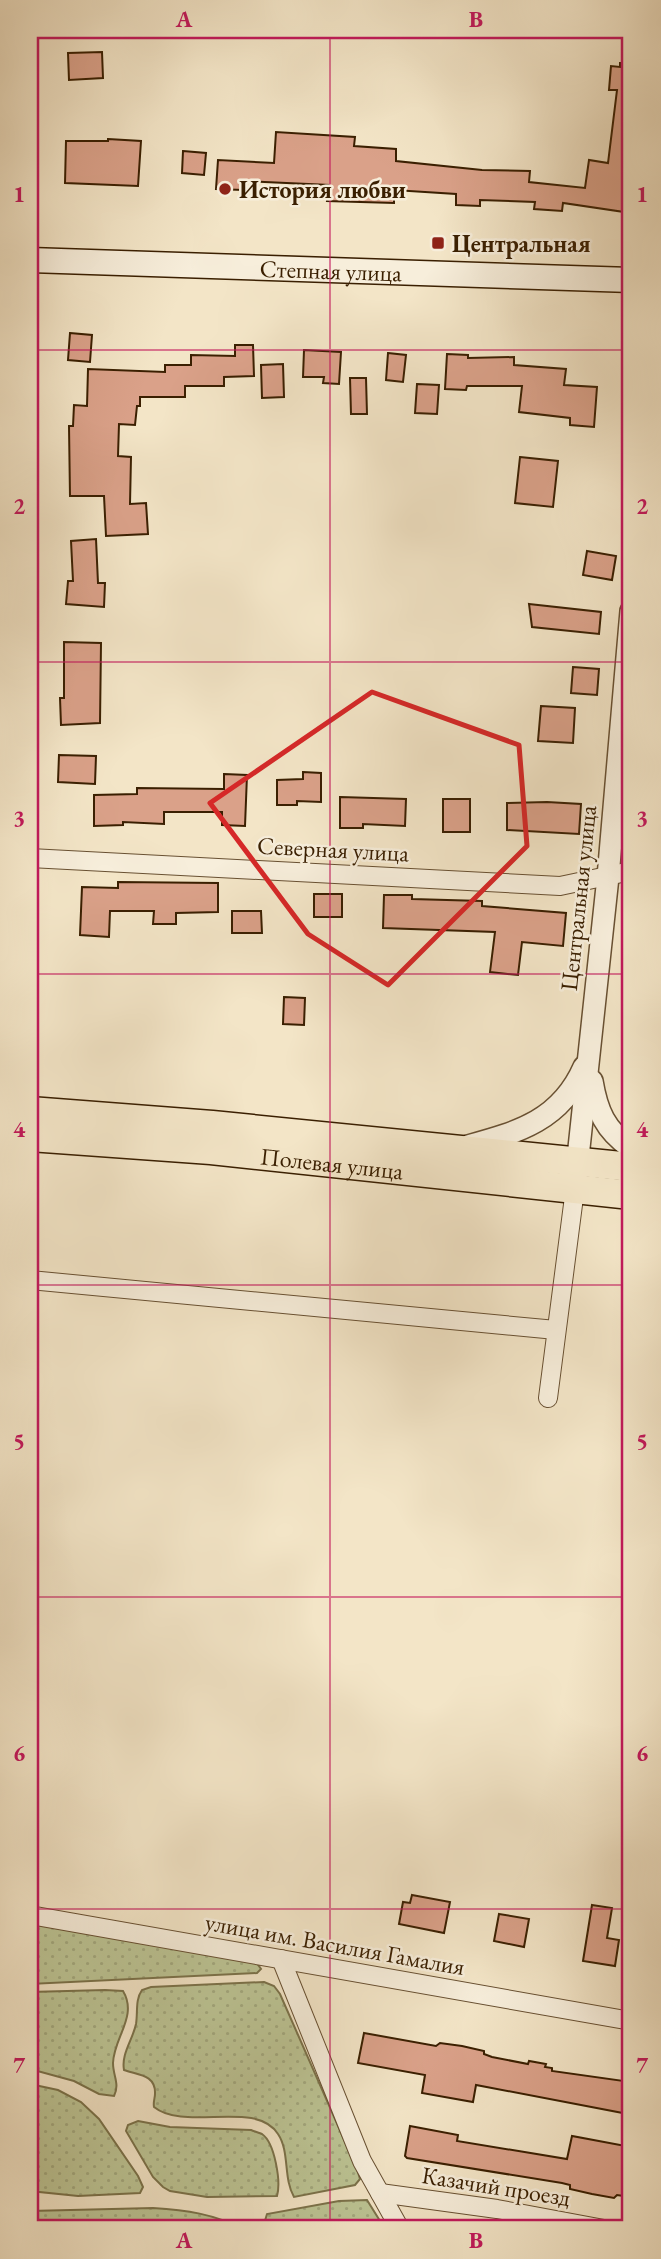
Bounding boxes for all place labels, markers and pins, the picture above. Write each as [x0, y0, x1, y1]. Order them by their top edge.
place label: История любви [239, 174, 406, 205]
marker: История любви [217, 181, 233, 197]
place label: Центральная [452, 228, 591, 259]
marker: Центральная [430, 235, 446, 251]

